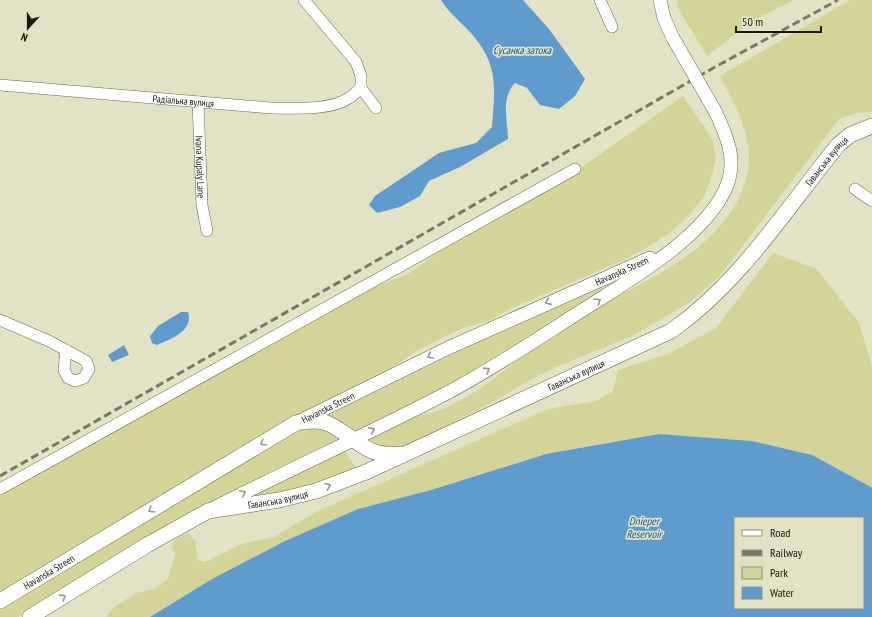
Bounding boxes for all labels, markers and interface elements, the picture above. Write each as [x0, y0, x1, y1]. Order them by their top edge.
north arrow [8, 8, 48, 48]
scale bar [736, 8, 821, 34]
text: 50 m [742, 14, 763, 29]
text: N [19, 30, 30, 45]
water label: Сусанка затока [493, 43, 552, 57]
street label: Радіальна вулиця [152, 91, 215, 110]
street label: Гаванська вулиця [802, 133, 851, 188]
street label: Ivana Kupaly Lane [193, 135, 208, 199]
street label: Havanska Streen [593, 253, 650, 288]
one-way arrow [545, 297, 553, 305]
one-way arrow [594, 298, 601, 306]
one-way arrow [427, 352, 434, 359]
street label: Гаванська вулиця [546, 356, 606, 394]
one-way arrow [483, 367, 490, 374]
street label: Havanska Streen [299, 389, 356, 426]
one-way arrow [368, 427, 376, 435]
one-way arrow [260, 438, 267, 446]
one-way arrow [325, 483, 332, 491]
street label: Гаванська вулиця [247, 487, 309, 511]
one-way arrow [239, 490, 246, 498]
one-way arrow [148, 505, 155, 513]
water label: Dnieper Reservoir [626, 514, 664, 541]
legend [734, 517, 864, 609]
text: Road [770, 525, 790, 540]
text: Railway [770, 545, 803, 560]
street label: Havanska Streen [21, 551, 77, 592]
text: Park [770, 565, 788, 580]
text: Water [770, 585, 795, 600]
one-way arrow [59, 594, 66, 601]

